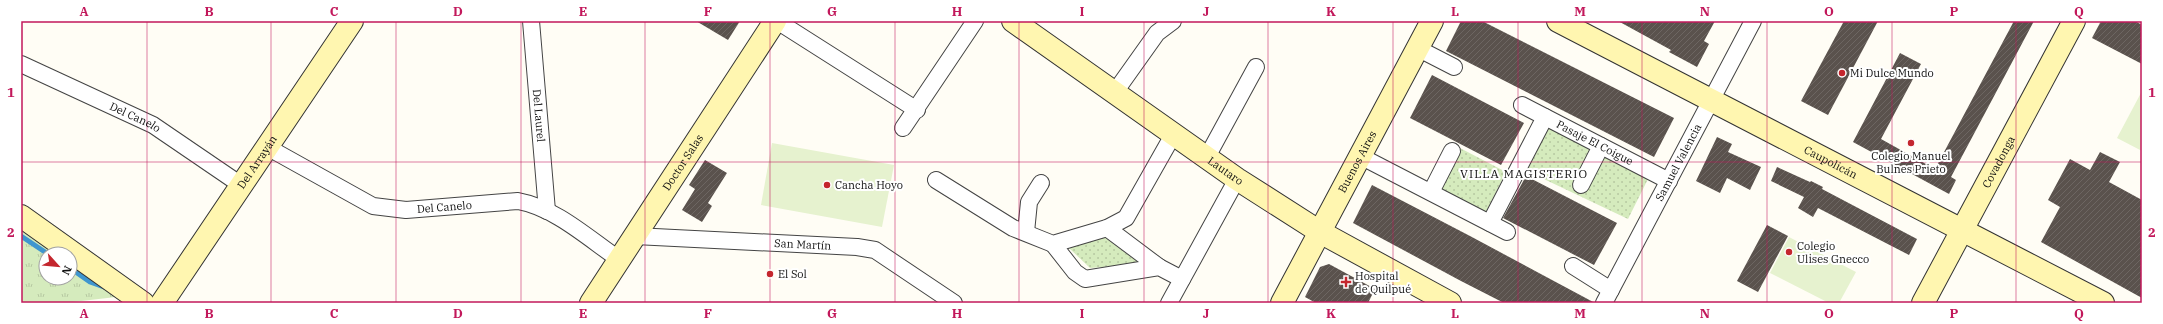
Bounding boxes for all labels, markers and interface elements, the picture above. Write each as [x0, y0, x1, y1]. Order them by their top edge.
text: A [79, 3, 89, 20]
text: B [204, 3, 214, 20]
text: C [330, 3, 339, 20]
text: D [453, 3, 463, 20]
text: E [579, 3, 587, 20]
text: F [704, 3, 712, 20]
text: G [827, 3, 837, 20]
text: H [952, 3, 963, 20]
text: I [1080, 3, 1085, 20]
text: J [1203, 3, 1210, 20]
text: K [1326, 3, 1336, 20]
text: L [1451, 3, 1459, 20]
text: M [1574, 3, 1586, 20]
text: N [1700, 3, 1710, 20]
text: O [1824, 3, 1834, 20]
text: P [1950, 3, 1959, 20]
text: Q [2074, 3, 2084, 20]
place label: Mi Dulce Mundo [1850, 66, 1934, 80]
marker: Mi Dulce Mundo [1837, 68, 1847, 78]
text: 1 [7, 84, 15, 101]
text: 1 [2148, 84, 2156, 101]
street label: Del Laurel [530, 89, 548, 143]
street label: Del Canelo [107, 99, 164, 135]
street label: Pasaje El Coigue [1554, 117, 1636, 168]
street label: Samuel Valencia [1652, 121, 1704, 204]
street label: Buenos Aires [1335, 128, 1379, 195]
street label: Doctor Salas [659, 131, 706, 193]
street label: Del Arrayán [234, 133, 280, 191]
street label: Covadonga [1979, 134, 2018, 190]
marker: Colegio Manuel Bulnes Prieto [1906, 138, 1916, 148]
street label: Caupolicán [1802, 142, 1860, 182]
place label: Colegio Manuel Bulnes Prieto [1871, 149, 1951, 176]
street label: Lautaro [1205, 154, 1246, 188]
district label: VILLA MAGISTERIO [1460, 166, 1588, 181]
place label: Cancha Hoyo [835, 178, 903, 192]
marker: Cancha Hoyo [822, 180, 832, 190]
street label: Del Canelo [416, 198, 472, 216]
text: 2 [7, 224, 15, 241]
text: 2 [2148, 224, 2156, 241]
street label: San Martín [774, 236, 832, 253]
place label: Colegio Ulises Gnecco [1797, 239, 1869, 266]
north arrow [38, 246, 78, 286]
marker: Colegio Ulises Gnecco [1784, 247, 1794, 257]
text: N [59, 263, 75, 278]
place label: El Sol [778, 267, 807, 281]
marker: El Sol [765, 269, 775, 279]
place label: Hospital de Quilpué [1355, 269, 1411, 296]
marker: Hospital de Quilpué [1340, 276, 1352, 288]
text: A [79, 305, 89, 322]
text: B [204, 305, 214, 322]
text: C [330, 305, 339, 322]
text: D [453, 305, 463, 322]
text: E [579, 305, 587, 322]
text: F [704, 305, 712, 322]
text: G [827, 305, 837, 322]
text: H [952, 305, 963, 322]
text: I [1080, 305, 1085, 322]
text: J [1203, 305, 1210, 322]
text: K [1326, 305, 1336, 322]
text: L [1451, 305, 1459, 322]
text: M [1574, 305, 1586, 322]
text: N [1700, 305, 1710, 322]
text: O [1824, 305, 1834, 322]
text: P [1950, 305, 1959, 322]
text: Q [2074, 305, 2084, 322]

